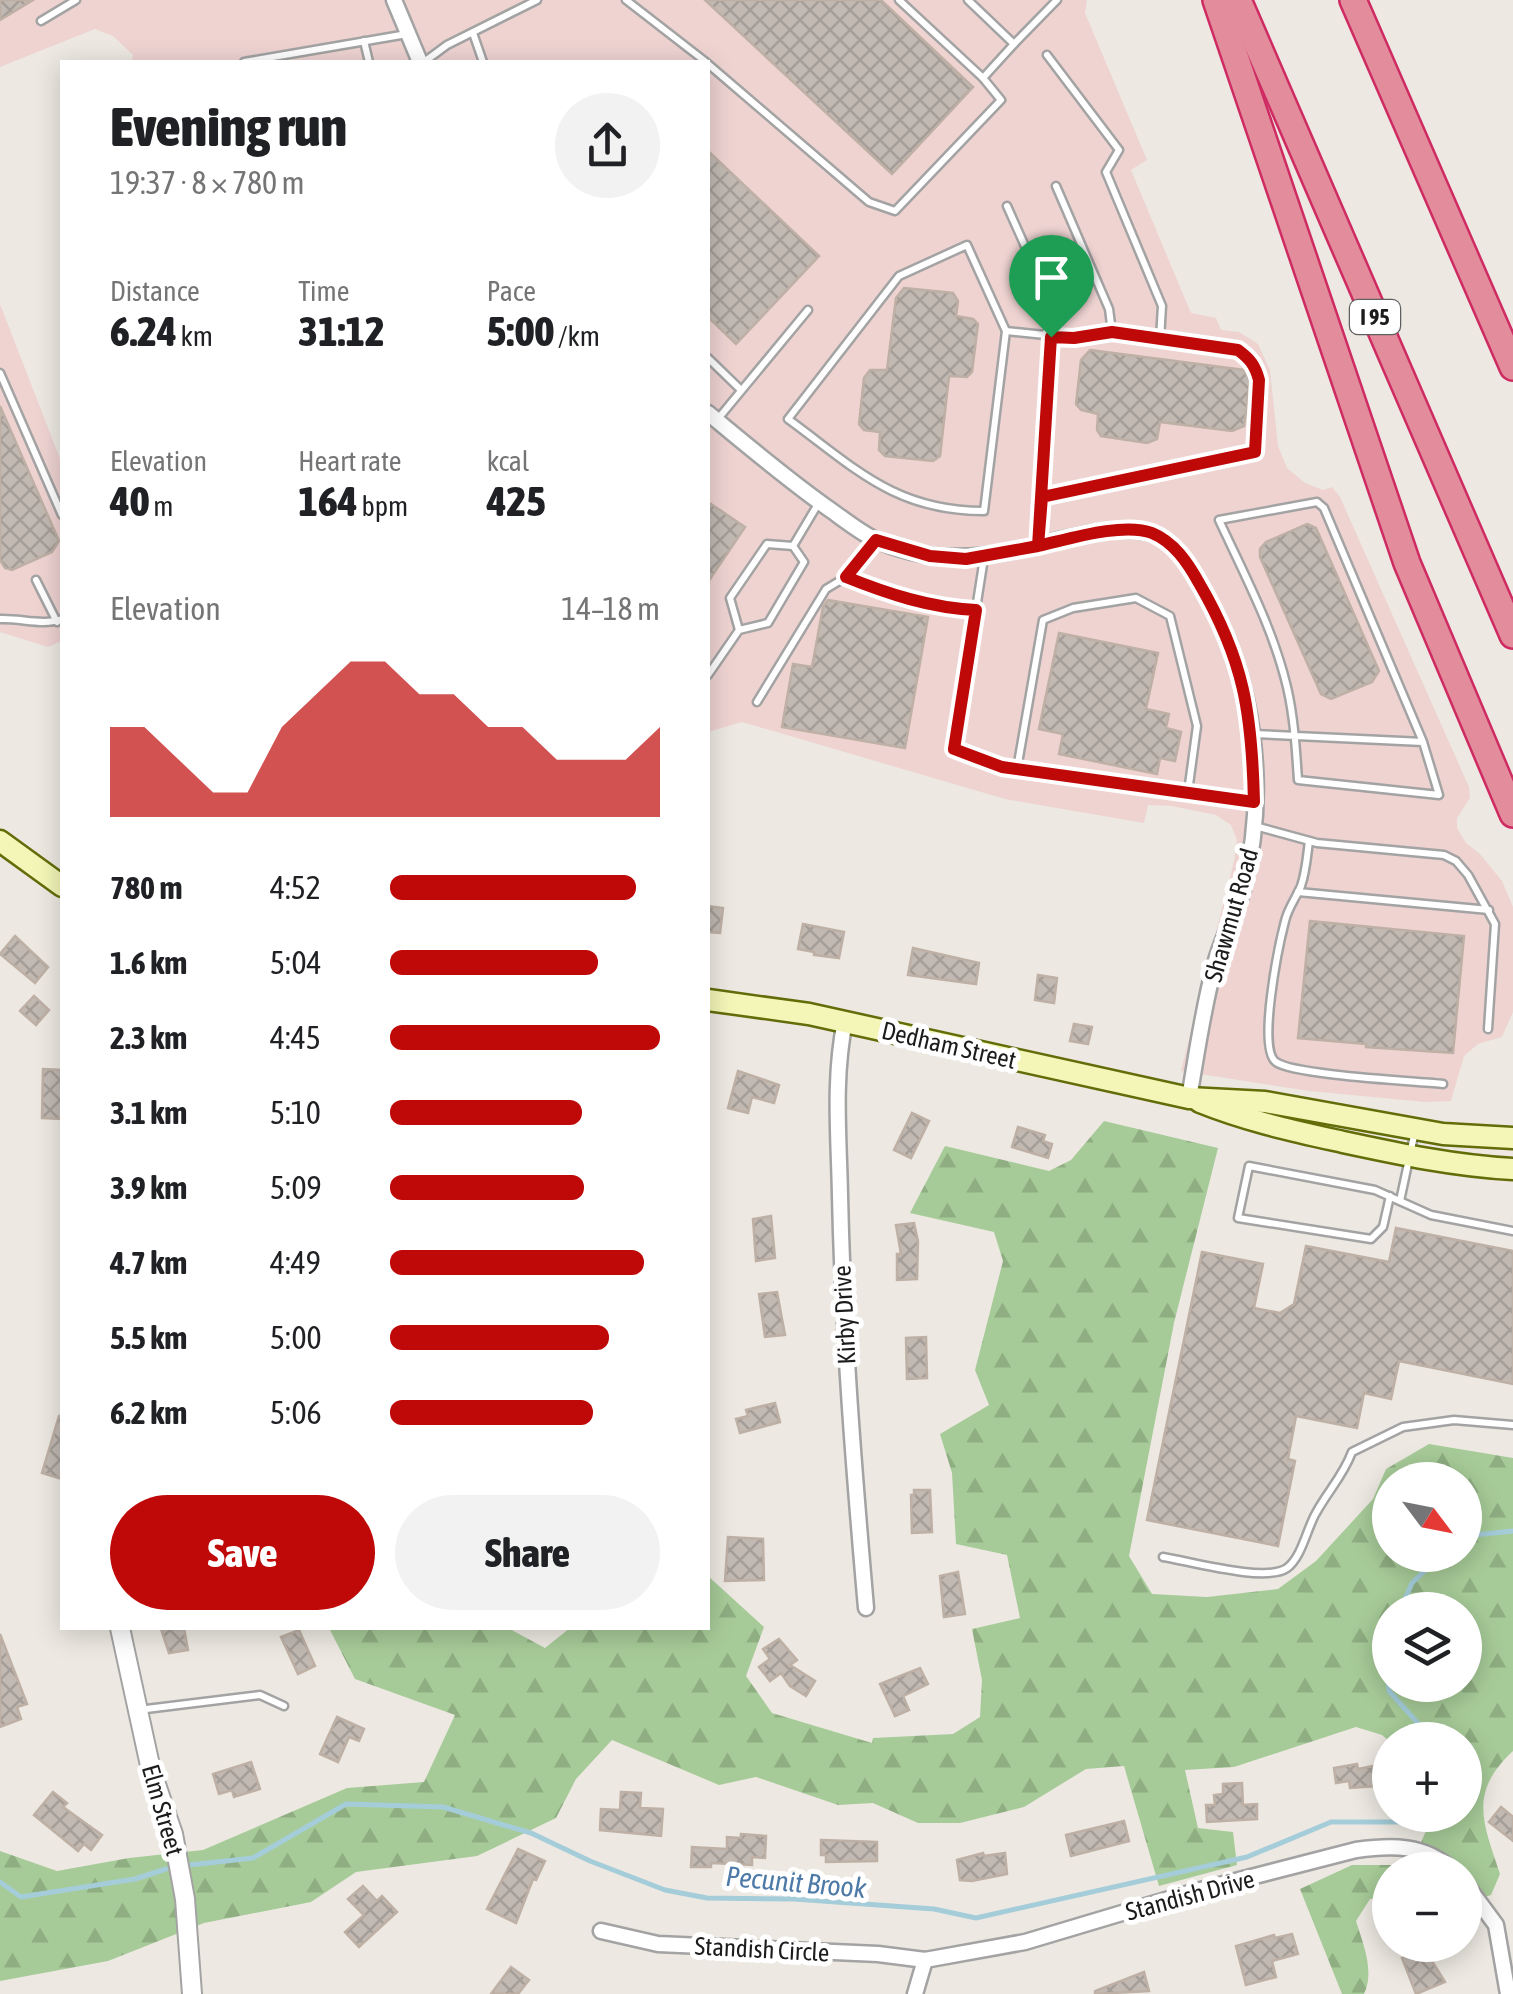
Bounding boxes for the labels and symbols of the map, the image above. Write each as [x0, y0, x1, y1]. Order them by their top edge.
pin [1009, 235, 1094, 338]
road number: I 95 [1350, 300, 1400, 334]
street label: Shawmut Road [1199, 845, 1263, 985]
street label: Dedham Street [879, 1016, 1019, 1074]
street label: Kirby Drive [827, 1265, 861, 1365]
north arrow [1372, 1462, 1482, 1572]
street label: Elm Street [137, 1761, 189, 1859]
water label: Pecunit Brook [725, 1860, 868, 1904]
street label: Standish Drive [1123, 1864, 1257, 1926]
street label: Standish Circle [694, 1931, 830, 1967]

